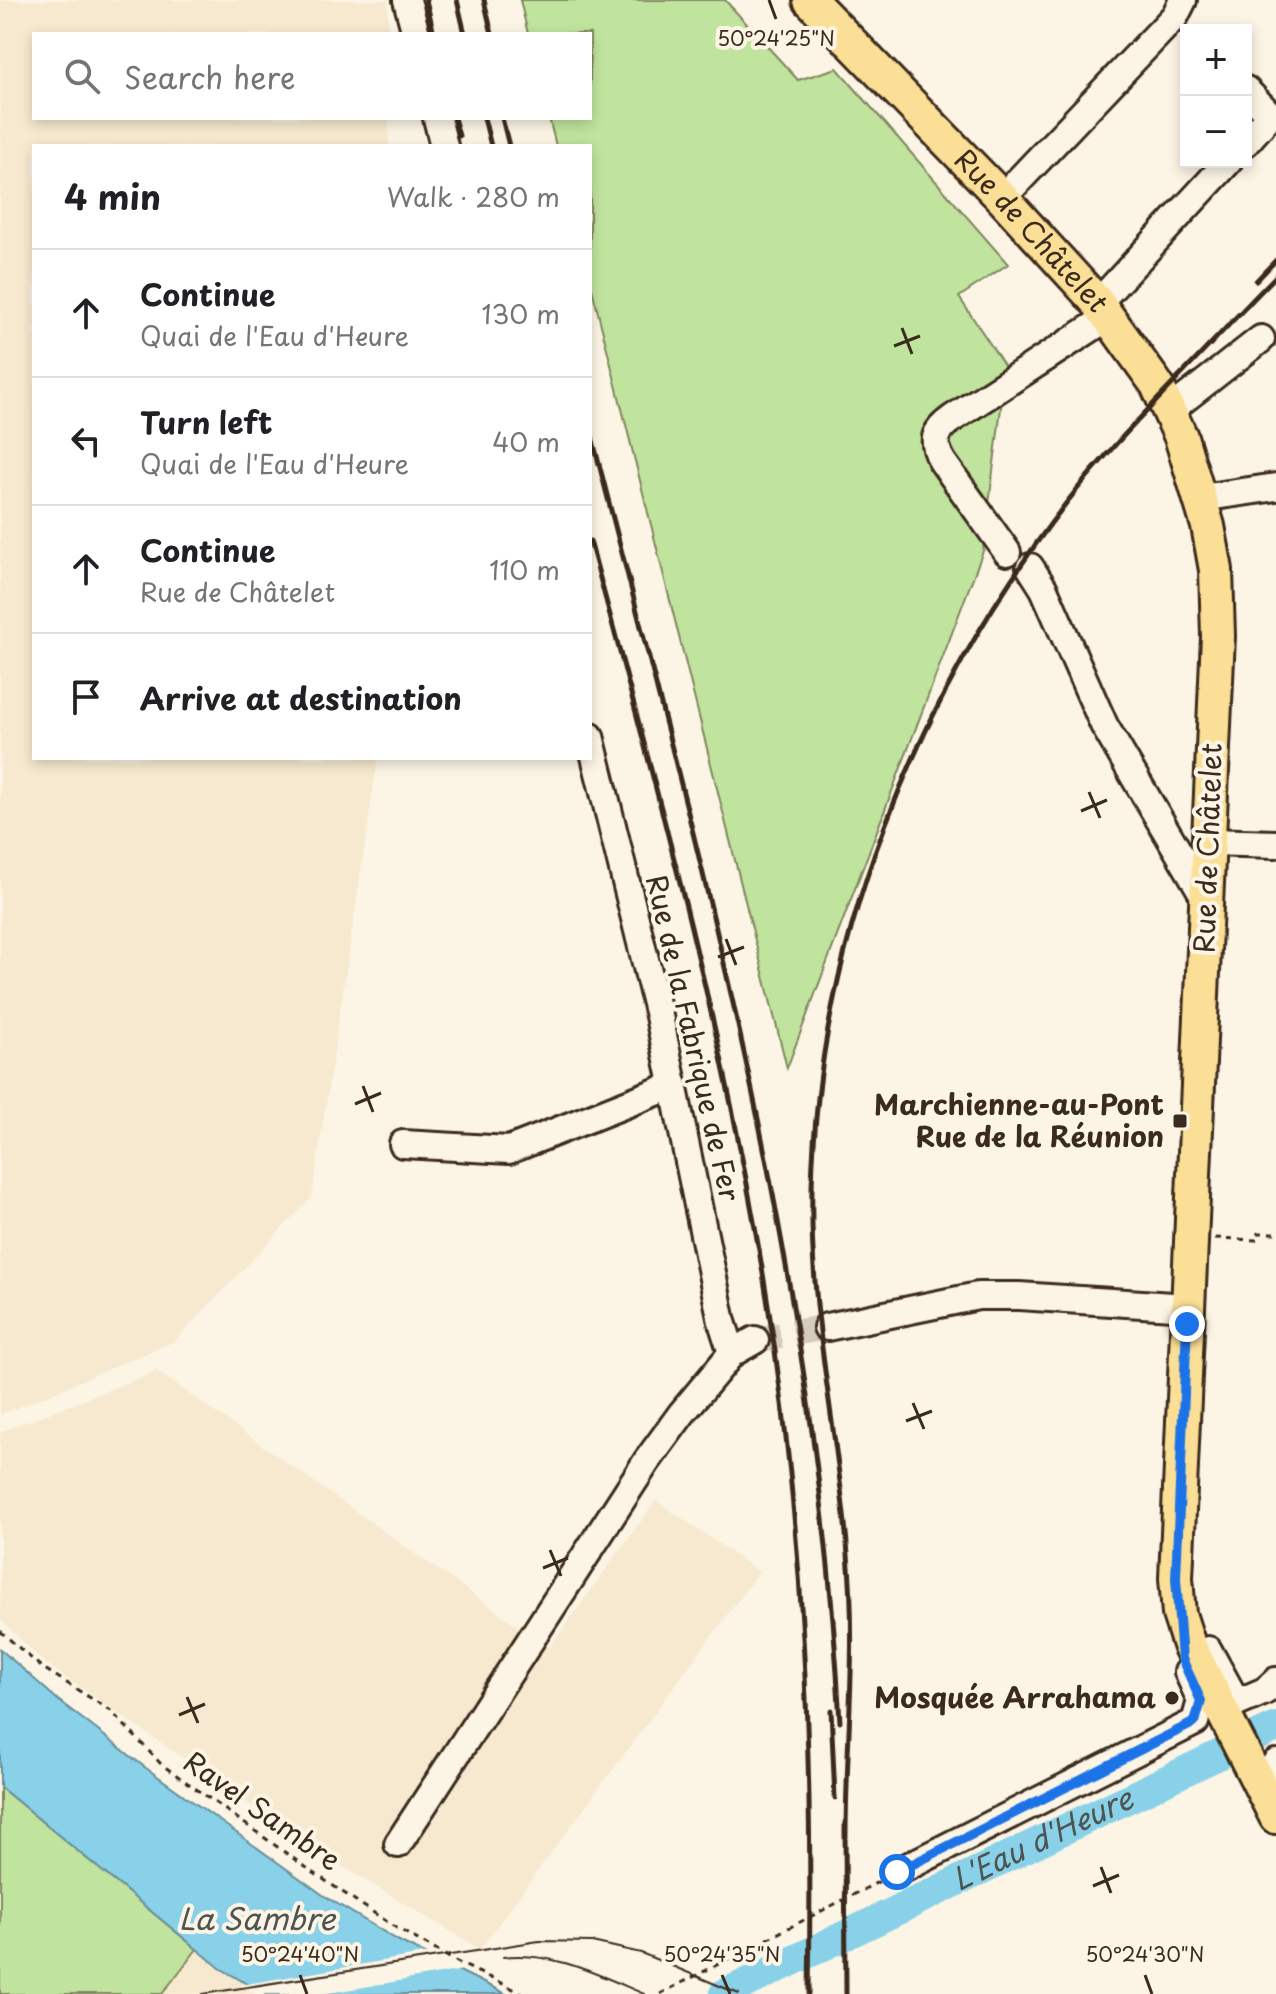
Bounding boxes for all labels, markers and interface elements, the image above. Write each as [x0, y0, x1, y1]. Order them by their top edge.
text: 50°24'25"N [717, 23, 835, 53]
map controls [1180, 24, 1252, 168]
button: + [1180, 24, 1252, 96]
search box [32, 32, 592, 120]
icon: search [60, 54, 104, 98]
text: Search here [124, 54, 296, 99]
button: − [1180, 96, 1252, 168]
street label: Rue de Châtelet [945, 138, 1121, 320]
text: 4 min [64, 170, 161, 222]
text: Walk · 280 m [387, 177, 560, 216]
text: Continue [140, 271, 275, 316]
icon: ahead [64, 291, 108, 335]
text: 130 m [481, 294, 560, 333]
text: Quai de l'Eau d'Heure [140, 316, 409, 355]
text: Turn left [140, 399, 272, 444]
icon: left [64, 419, 108, 463]
text: 40 m [492, 422, 560, 461]
text: Quai de l'Eau d'Heure [140, 444, 409, 483]
text: Continue [140, 527, 275, 572]
icon: ahead [64, 547, 108, 591]
text: 110 m [489, 550, 560, 589]
text: Rue de Châtelet [140, 572, 335, 611]
icon: arrive [64, 675, 108, 719]
text: Arrive at destination [140, 675, 462, 720]
street label: Rue de Châtelet [1181, 742, 1232, 954]
street label: Rue de la Fabrique de Fer [636, 870, 753, 1205]
place label: Marchienne-au-Pont Rue de la Réunion [874, 1082, 1164, 1157]
marker: Marchienne-au-Pont Rue de la Réunion [1171, 1112, 1189, 1130]
route end [1169, 1306, 1205, 1342]
place label: Mosquée Arrahama [874, 1675, 1157, 1718]
marker: Mosquée Arrahama [1163, 1689, 1181, 1707]
street label: Ravel Sambre [175, 1739, 351, 1880]
water label: L'Eau d'Heure [943, 1774, 1141, 1901]
route start [879, 1854, 915, 1890]
water label: La Sambre [179, 1895, 337, 1940]
text: 50°24'40"N [241, 1939, 359, 1969]
text: 50°24'35"N [664, 1939, 780, 1969]
text: 50°24'30"N [1086, 1939, 1204, 1969]

